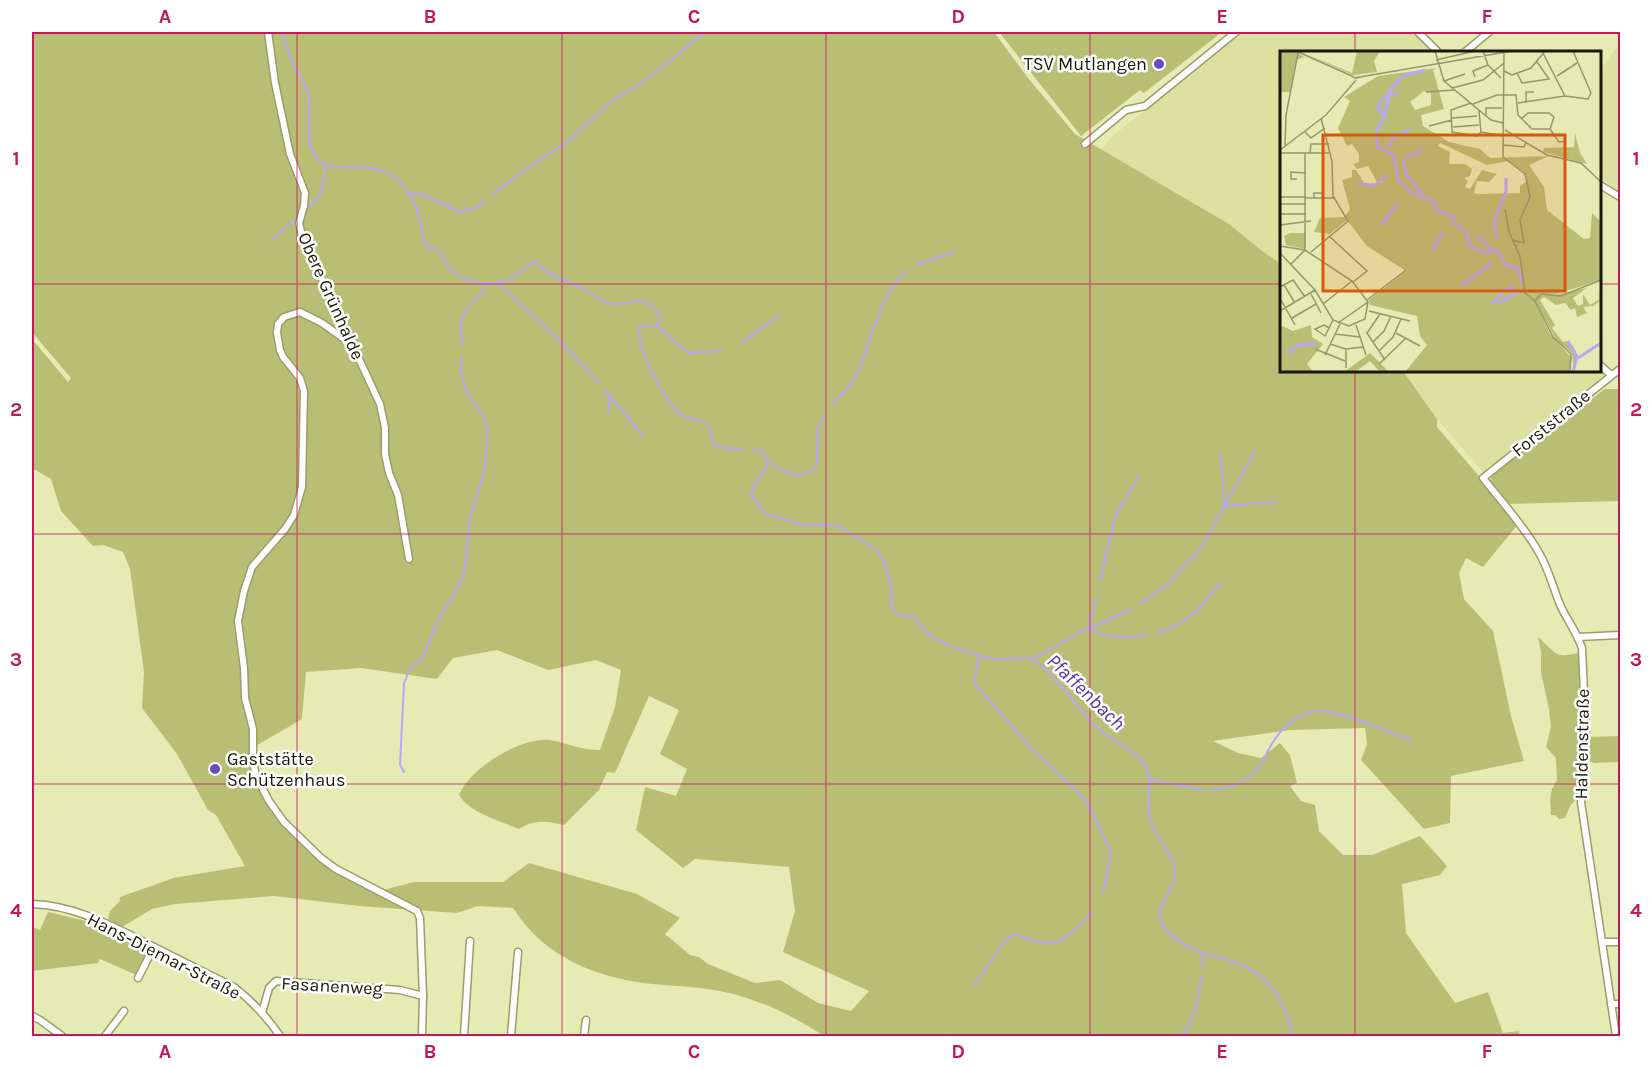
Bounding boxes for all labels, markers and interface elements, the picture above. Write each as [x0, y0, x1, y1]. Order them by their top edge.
text: A [159, 5, 172, 28]
text: B [424, 5, 436, 28]
text: C [688, 5, 700, 28]
text: D [951, 5, 965, 28]
text: E [1216, 5, 1228, 28]
text: F [1482, 5, 1493, 28]
inset map [1280, 51, 1601, 372]
place label: TSV Mutlangen [1024, 53, 1147, 75]
marker: TSV Mutlangen [1152, 57, 1166, 71]
text: 1 [12, 147, 20, 170]
text: 1 [1632, 147, 1640, 170]
street label: Obere Grünhalde [293, 229, 369, 363]
street label: Forststraße [1507, 385, 1595, 461]
text: 2 [10, 398, 22, 421]
text: 2 [1630, 398, 1642, 421]
text: 3 [10, 648, 22, 671]
text: 3 [1630, 648, 1642, 671]
water label: Pfaffenbach [1042, 649, 1130, 735]
street label: Haldenstraße [1570, 688, 1594, 800]
place label: Gaststätte Schützenhaus [227, 748, 345, 791]
marker: Gaststätte Schützenhaus [208, 762, 222, 776]
text: 4 [10, 899, 22, 922]
text: 4 [1630, 899, 1642, 922]
street label: Hans-Diemar-Straße [84, 908, 244, 1004]
street label: Fasanenweg [281, 972, 383, 1000]
text: A [159, 1040, 172, 1063]
text: B [424, 1040, 436, 1063]
text: C [688, 1040, 700, 1063]
text: D [951, 1040, 965, 1063]
text: E [1216, 1040, 1228, 1063]
text: F [1482, 1040, 1493, 1063]

